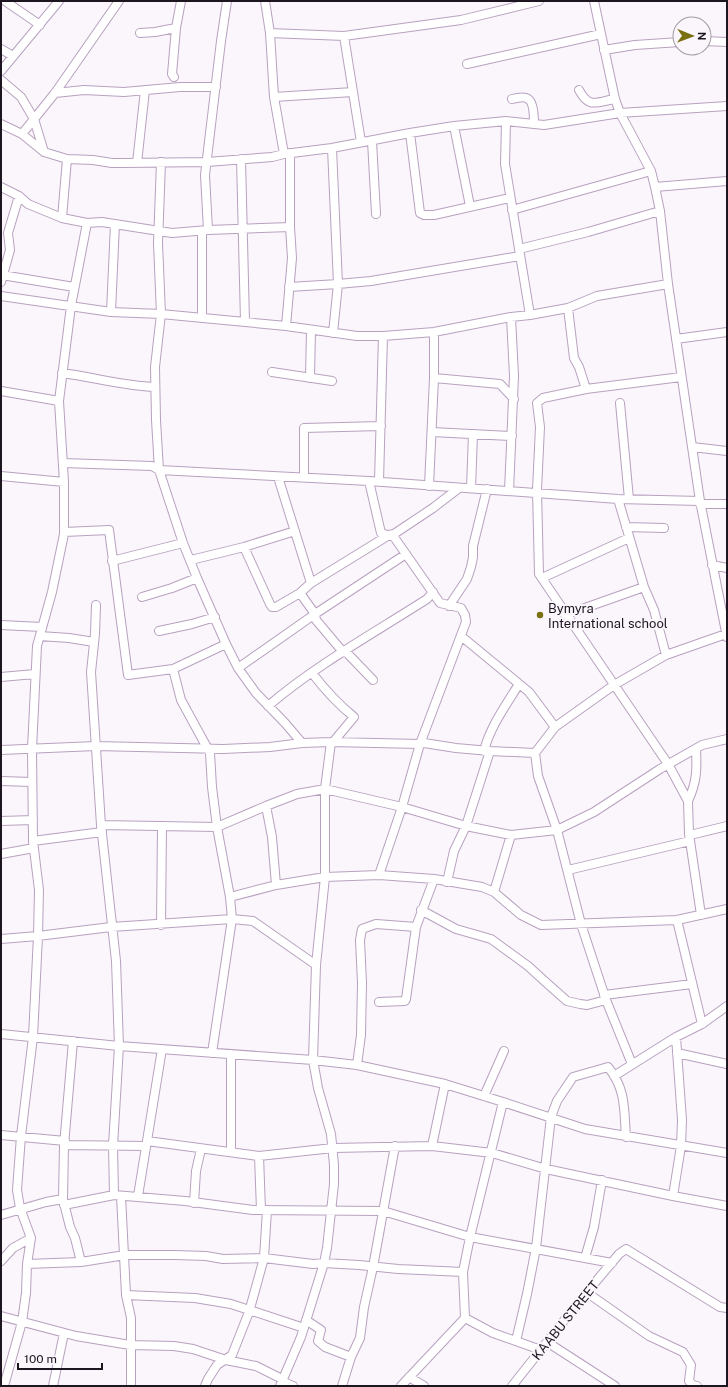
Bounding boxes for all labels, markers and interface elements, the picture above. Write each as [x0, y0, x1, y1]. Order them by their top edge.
north arrow [672, 16, 712, 56]
text: N [696, 32, 708, 41]
place label: Bymyra International school [548, 601, 668, 631]
marker: Bymyra International school [535, 610, 545, 620]
street label: KAABU STREET [529, 1277, 602, 1363]
scale bar [18, 1345, 102, 1371]
text: 100 m [24, 1352, 57, 1366]

